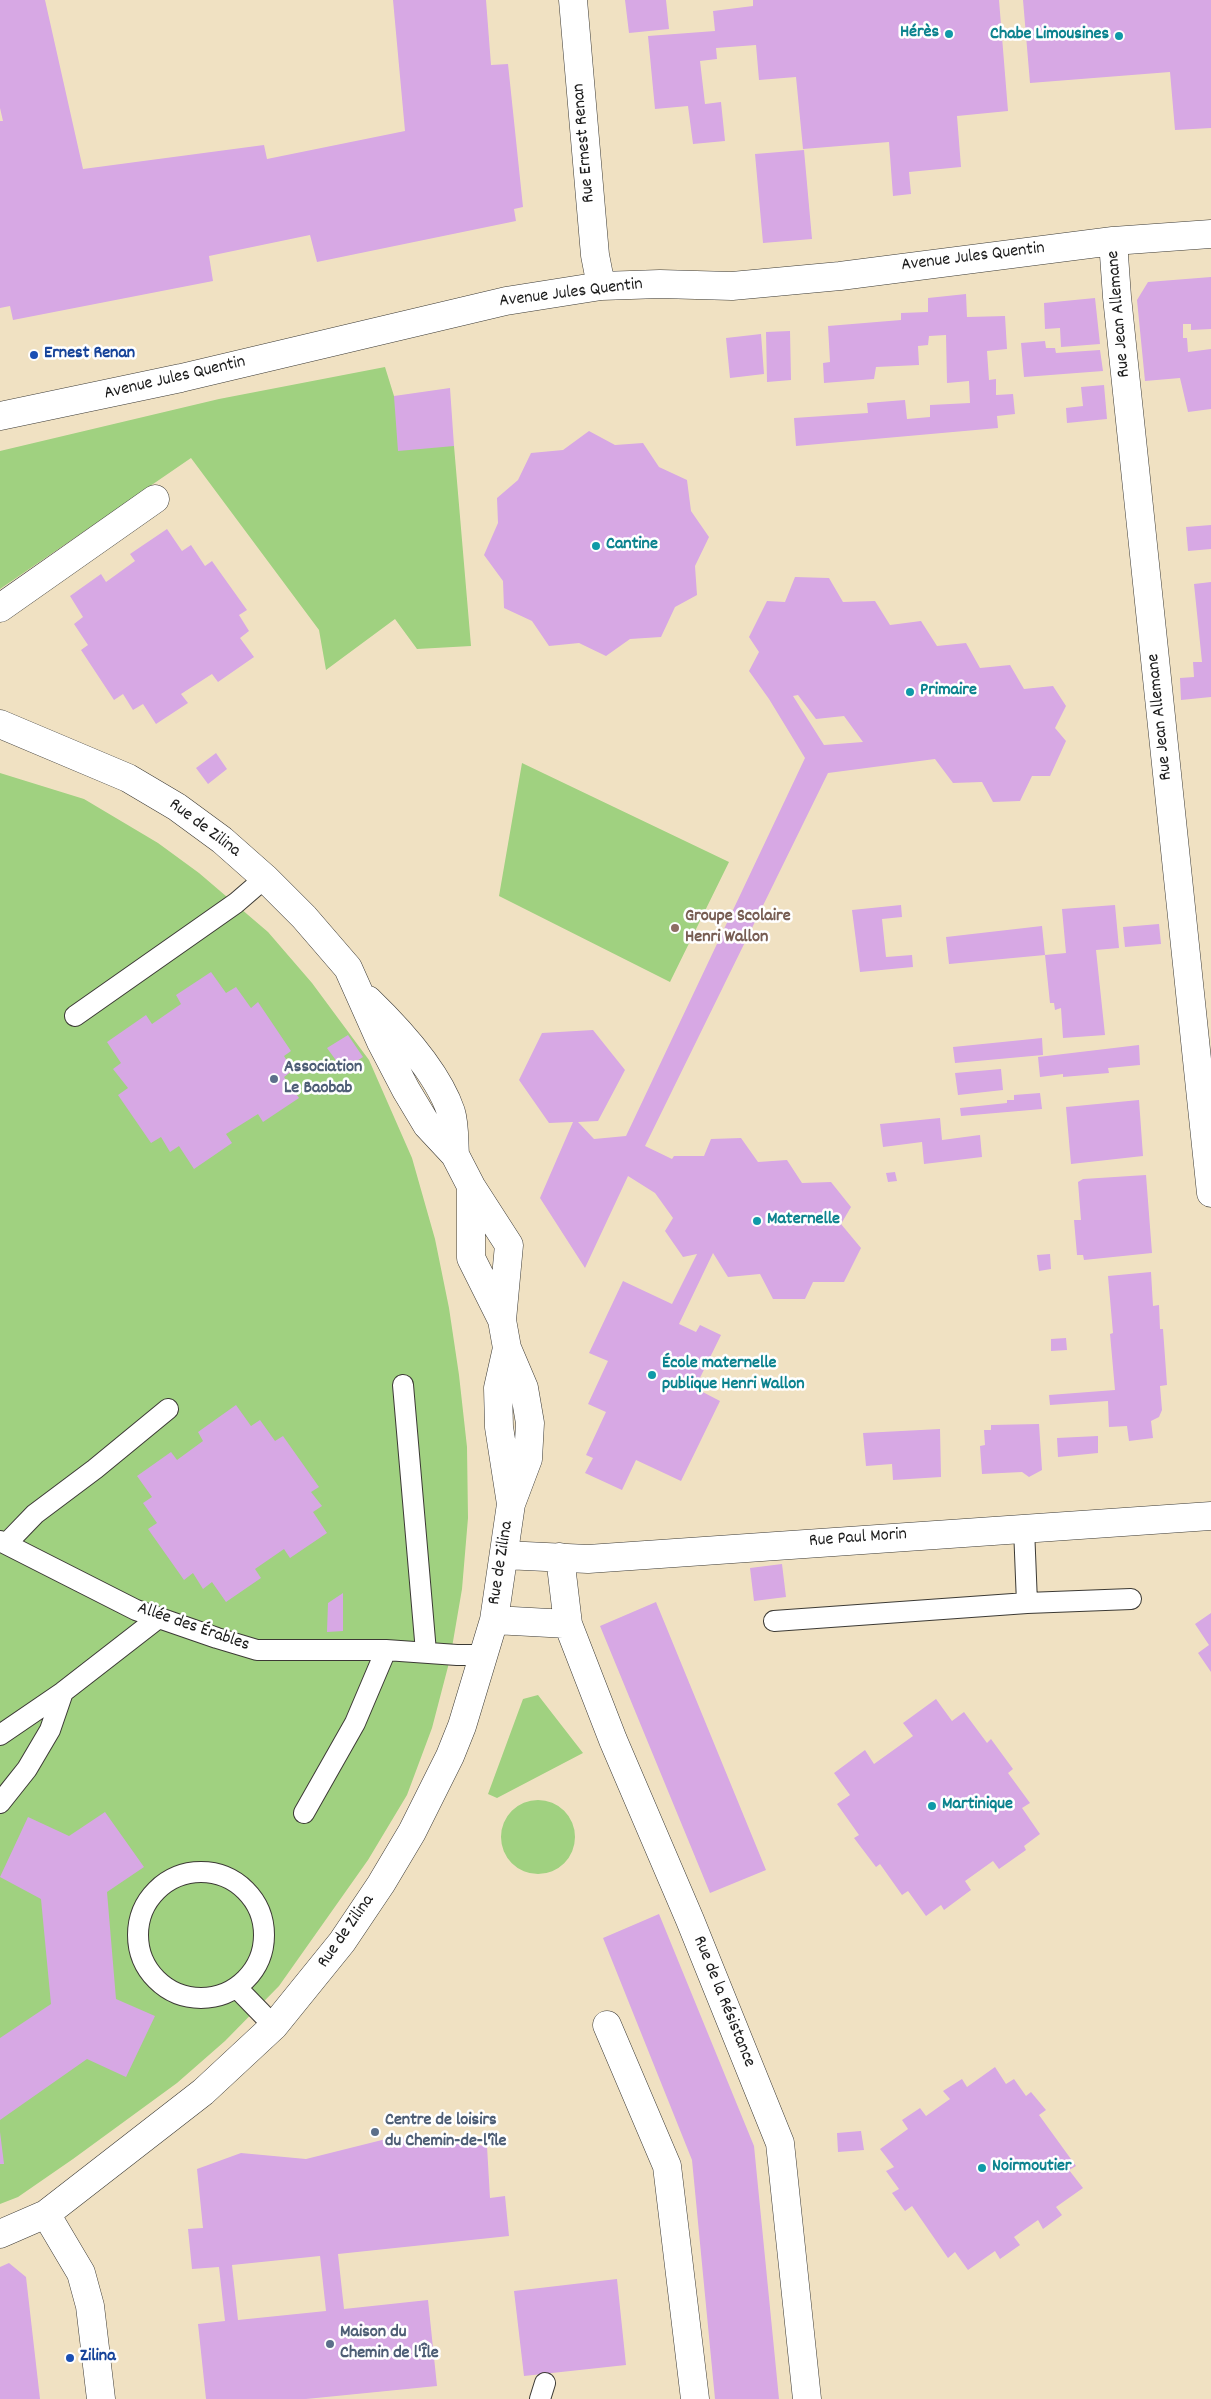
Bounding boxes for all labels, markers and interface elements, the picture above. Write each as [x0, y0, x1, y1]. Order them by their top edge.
place label: Hérès [900, 23, 939, 45]
place label: Chabe Limousines [990, 25, 1109, 47]
marker: Hérès [943, 28, 955, 40]
marker: Chabe Limousines [1113, 30, 1125, 42]
street label: Rue Ernest Renan [569, 82, 601, 204]
street label: Avenue Jules Quentin [900, 238, 1046, 278]
street label: Rue Jean Allemane [1104, 250, 1136, 378]
street label: Avenue Jules Quentin [498, 274, 644, 314]
place label: Ernest Renan [44, 344, 135, 366]
marker: Ernest Renan [28, 349, 40, 361]
street label: Avenue Jules Quentin [102, 352, 248, 406]
place label: Cantine [606, 535, 658, 557]
marker: Cantine [590, 540, 602, 552]
street label: Rue Jean Allemane [1144, 653, 1178, 781]
place label: Primaire [920, 681, 977, 703]
marker: Primaire [904, 686, 916, 698]
street label: Rue de Zilina [164, 795, 244, 863]
place label: Groupe Scolaire Henri Wallon [685, 907, 791, 950]
marker: Groupe Scolaire Henri Wallon [669, 922, 681, 934]
place label: Association Le Baobab [284, 1058, 362, 1100]
marker: Association Le Baobab [268, 1073, 280, 1085]
place label: Maternelle [767, 1210, 840, 1232]
marker: Maternelle [751, 1215, 763, 1227]
place label: École maternelle publique Henri Wallon [662, 1354, 804, 1396]
marker: École maternelle publique Henri Wallon [646, 1369, 658, 1381]
street label: Rue de Zilina [485, 1520, 519, 1606]
street label: Rue Paul Morin [808, 1525, 908, 1553]
street label: Allée des Érables [134, 1599, 252, 1657]
place label: Martinique [942, 1795, 1013, 1817]
marker: Martinique [926, 1800, 938, 1812]
street label: Rue de Zilina [314, 1891, 380, 1973]
street label: Rue de la Résistance [687, 1933, 759, 2071]
place label: Centre de loisirs du Chemin-de-l'île [385, 2111, 506, 2154]
marker: Centre de loisirs du Chemin-de-l'île [369, 2126, 381, 2138]
place label: Noirmoutier [992, 2157, 1072, 2179]
marker: Noirmoutier [976, 2162, 988, 2174]
place label: Maison du Chemin de l'Île [340, 2323, 439, 2366]
marker: Maison du Chemin de l'Île [324, 2338, 336, 2350]
place label: Zilina [80, 2347, 116, 2369]
marker: Zilina [64, 2352, 76, 2364]

